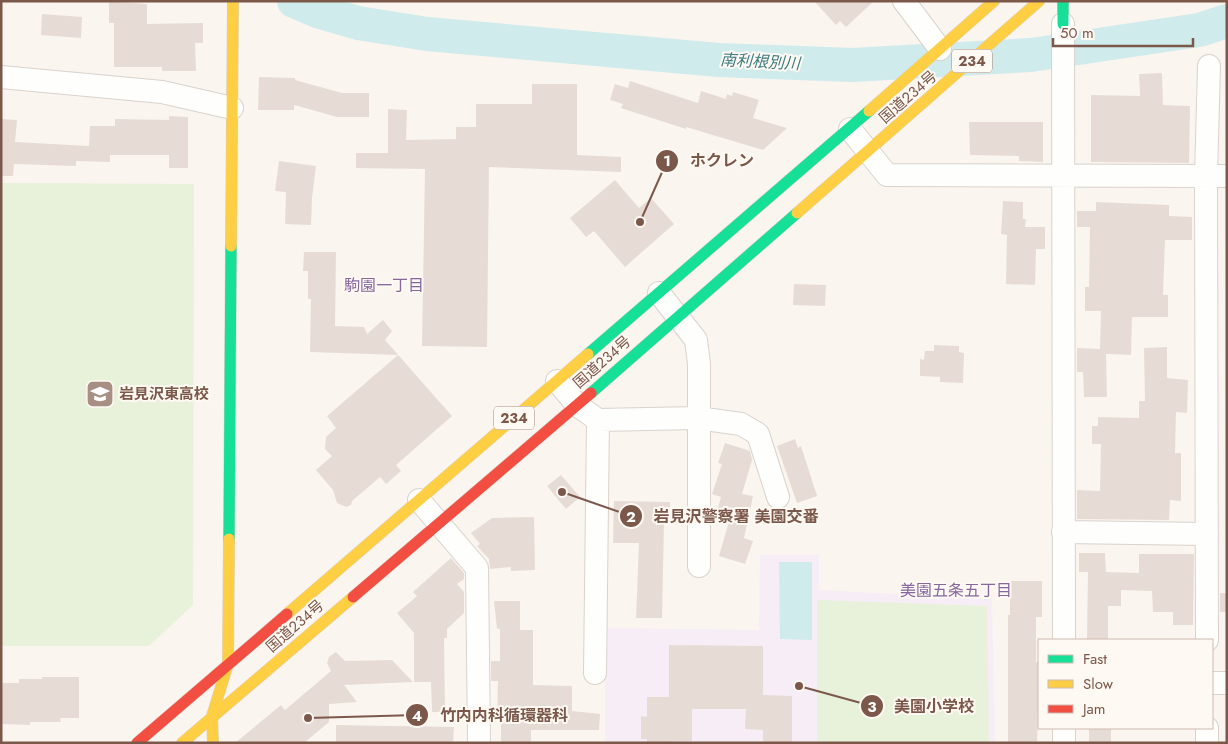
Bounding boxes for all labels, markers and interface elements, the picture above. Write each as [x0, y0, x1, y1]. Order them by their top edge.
scale bar [1053, 15, 1193, 47]
text: 50 m [1060, 22, 1094, 44]
water label: 南利根別川 [719, 48, 803, 75]
road number: 234 [952, 49, 992, 72]
street label: 国道234号 [874, 66, 942, 128]
callout: ホクレン [655, 145, 764, 176]
text: ホクレン [690, 149, 754, 172]
text: 1 [663, 150, 671, 172]
district label: 駒園一丁目 [344, 274, 424, 297]
street label: 国道234号 [568, 331, 636, 393]
school or university icon: 岩見沢東高校 [85, 379, 115, 409]
place label: 岩見沢東高校 [119, 383, 209, 405]
road number: 234 [494, 406, 534, 429]
callout: 岩見沢警察署 美園交番 [619, 501, 829, 532]
text: 岩見沢警察署 美園交番 [654, 505, 818, 528]
text: 2 [626, 506, 636, 528]
district label: 美園五条五丁目 [900, 579, 1012, 602]
street label: 国道234号 [261, 595, 329, 657]
legend [1038, 639, 1213, 729]
text: Fast [1083, 648, 1107, 670]
text: Slow [1083, 673, 1114, 695]
callout: 美園小学校 [859, 691, 984, 722]
text: 美園小学校 [894, 695, 974, 718]
text: 3 [867, 696, 877, 718]
text: Jam [1081, 698, 1106, 720]
callout: 竹内内科循環器科 [405, 700, 578, 731]
text: 竹内内科循環器科 [440, 704, 568, 727]
text: 4 [412, 705, 422, 727]

